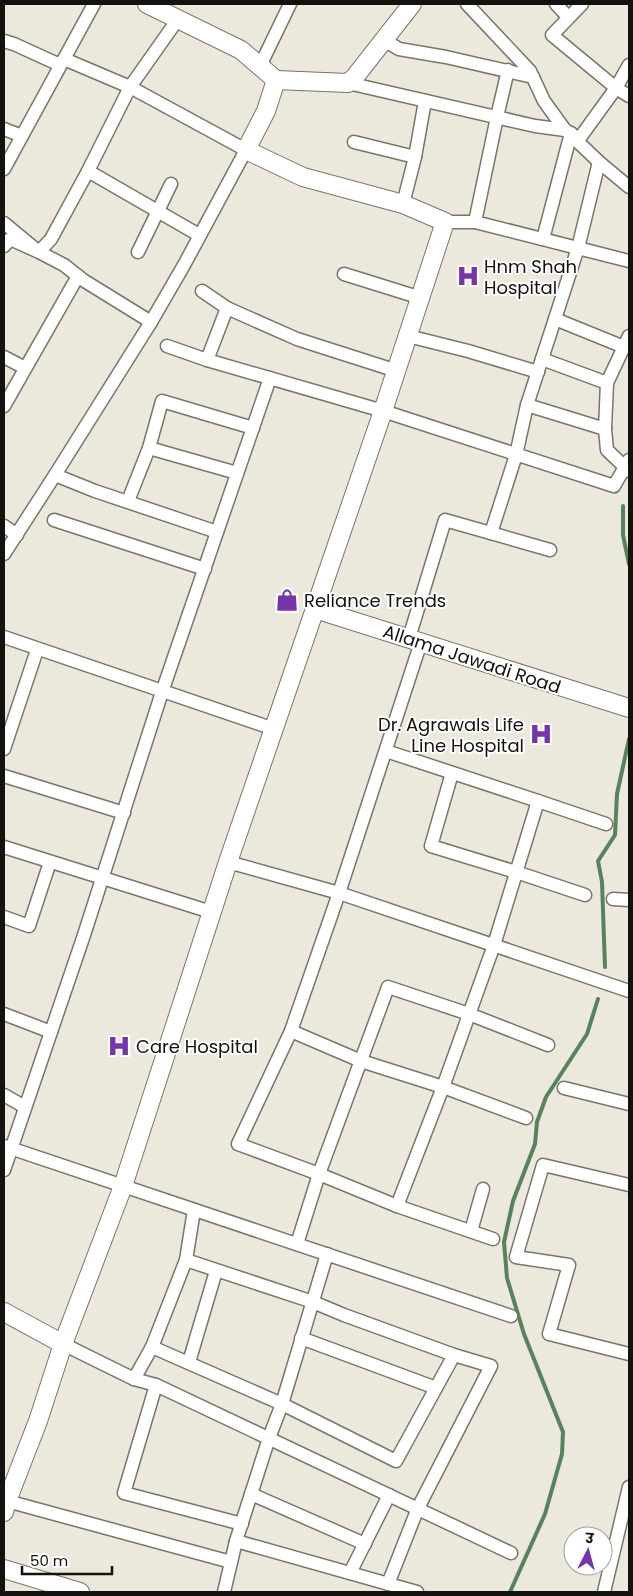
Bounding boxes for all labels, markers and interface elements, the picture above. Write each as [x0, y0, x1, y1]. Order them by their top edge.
place label: Hnm Shah Hospital [484, 254, 577, 300]
hospital icon: Hnm Shah Hospital [455, 263, 481, 289]
shop icon: Reliance Trends [274, 587, 300, 613]
place label: Reliance Trends [304, 588, 446, 613]
street label: Allama Jawadi Road [380, 618, 564, 700]
place label: Dr. Agrawals Life Line Hospital [378, 712, 524, 758]
hospital icon: Dr. Agrawals Life Line Hospital [528, 721, 554, 747]
hospital icon: Care Hospital [106, 1033, 132, 1059]
place label: Care Hospital [136, 1034, 258, 1059]
north arrow [563, 1526, 613, 1576]
text: उ [583, 1528, 595, 1549]
scale bar [22, 1544, 112, 1576]
text: 50 m [30, 1550, 68, 1571]

